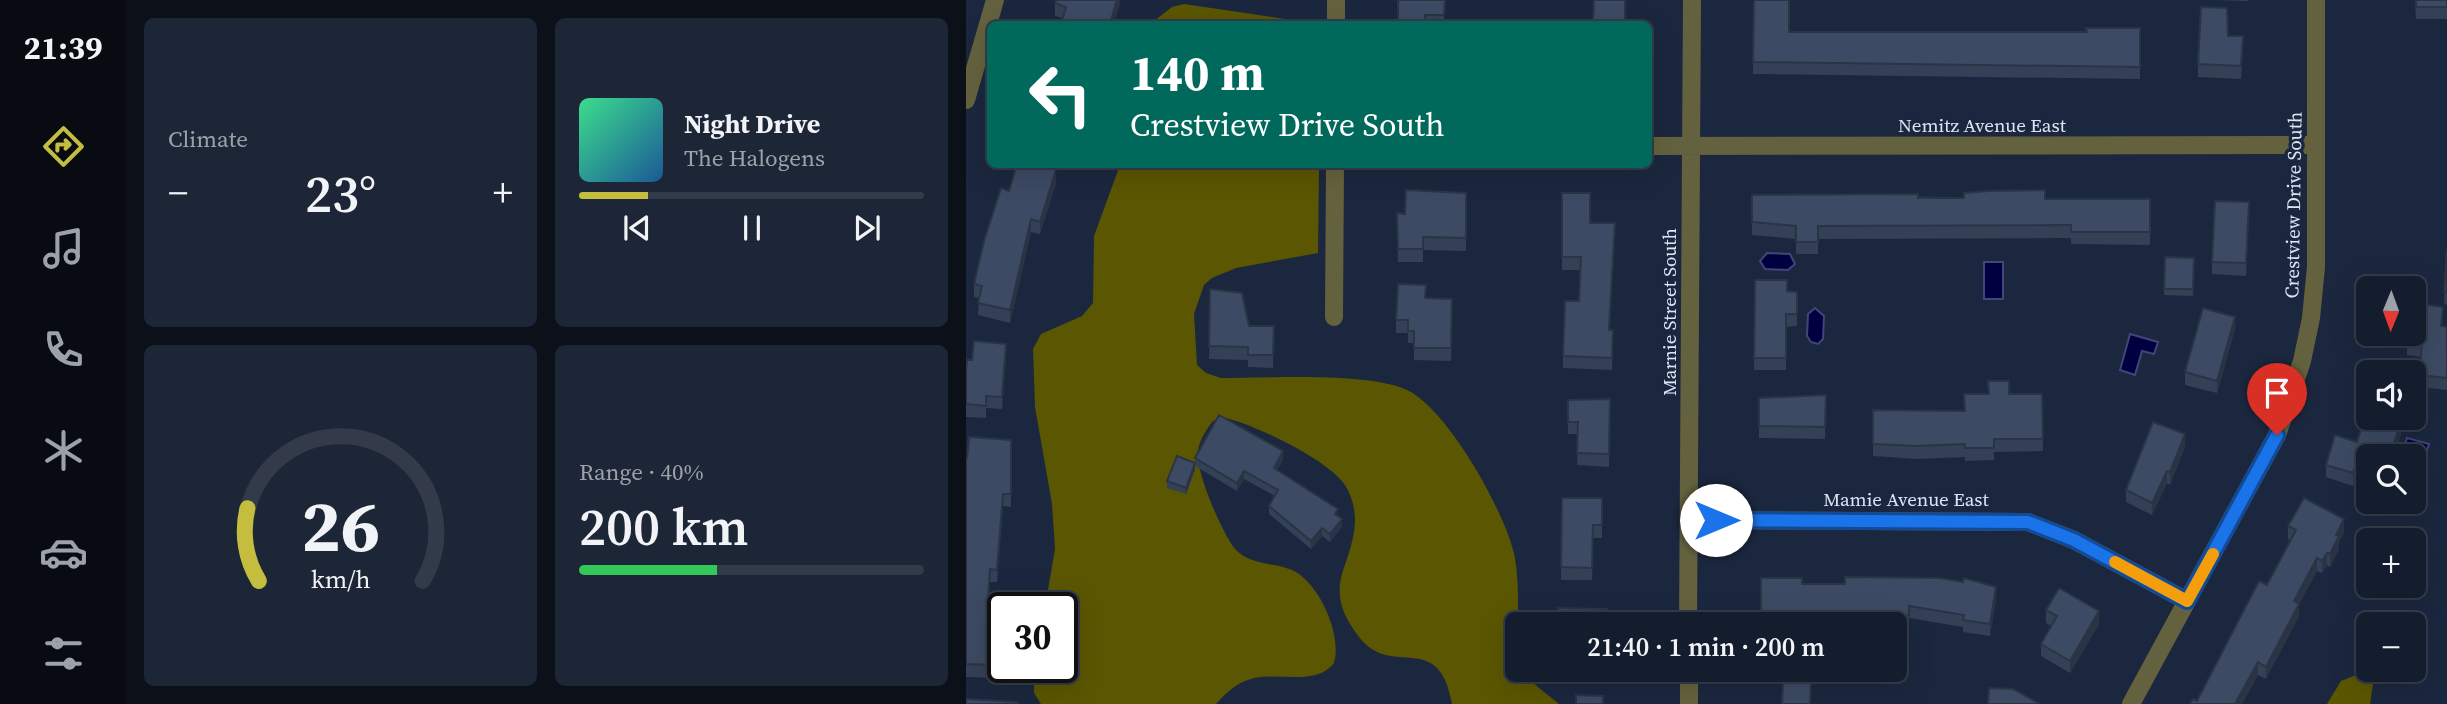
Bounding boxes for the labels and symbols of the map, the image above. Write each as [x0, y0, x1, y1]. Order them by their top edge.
street label: Crestview Drive South [2278, 111, 2308, 299]
street label: Nemitz Avenue East [1898, 112, 2067, 138]
street label: Marnie Street South [1656, 228, 1682, 396]
north arrow [2356, 276, 2426, 346]
pin [2247, 363, 2307, 435]
position arrow [1679, 483, 1753, 557]
street label: Mamie Avenue East [1823, 486, 1990, 512]
speed limit sign: 30 [987, 592, 1078, 683]

